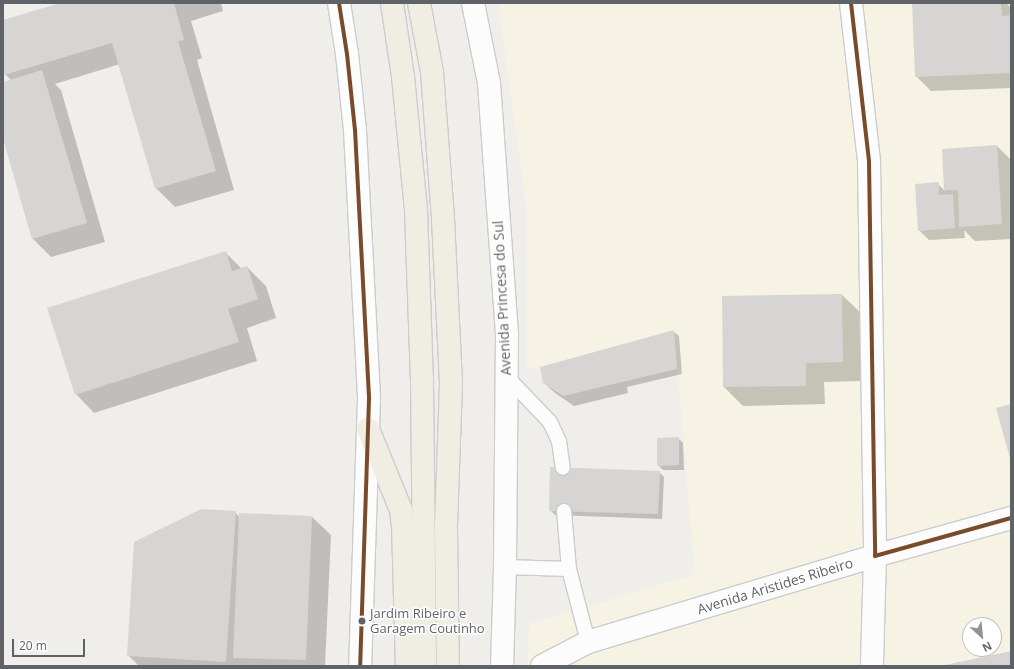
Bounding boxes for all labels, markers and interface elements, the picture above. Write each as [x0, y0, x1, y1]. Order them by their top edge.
street label: Avenida Princesa do Sul [490, 220, 514, 376]
street label: Avenida Aristides Ribeiro [695, 554, 855, 618]
place label: Jardim Ribeiro e Garagem Coutinho [370, 606, 485, 637]
marker: Jardim Ribeiro e Garagem Coutinho [357, 616, 367, 626]
north arrow [962, 617, 1002, 657]
scale bar [14, 631, 87, 657]
text: 20 m [19, 637, 47, 654]
text: N [980, 639, 995, 656]

